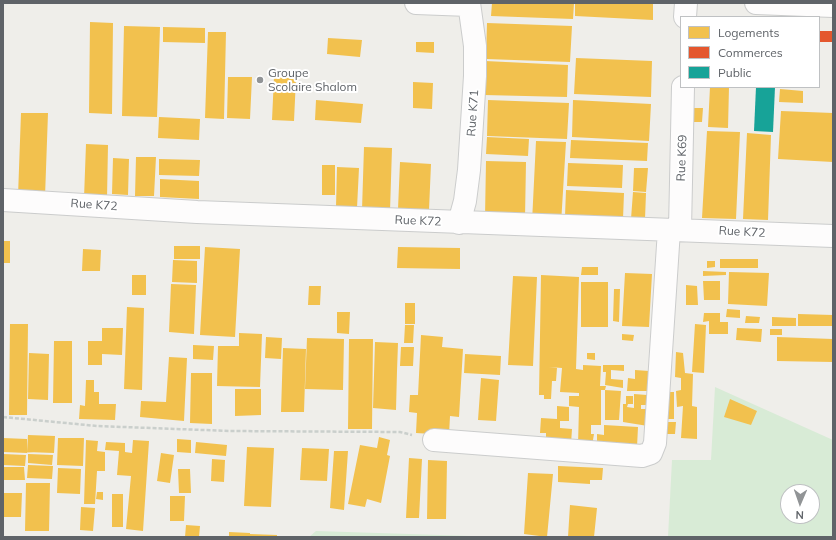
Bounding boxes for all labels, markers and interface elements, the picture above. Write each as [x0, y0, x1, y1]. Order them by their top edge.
legend [680, 16, 820, 88]
text: Logements [718, 25, 779, 40]
text: Commerces [718, 45, 783, 60]
text: Public [718, 65, 752, 80]
place label: Groupe Scolaire Shalom [268, 66, 357, 94]
marker: Groupe Scolaire Shalom [255, 75, 265, 85]
street label: Rue K71 [464, 89, 482, 137]
street label: Rue K69 [674, 134, 690, 182]
street label: Rue K72 [70, 196, 118, 214]
street label: Rue K72 [394, 213, 442, 229]
street label: Rue K72 [718, 224, 766, 240]
north arrow [780, 484, 820, 524]
text: N [795, 508, 804, 522]

